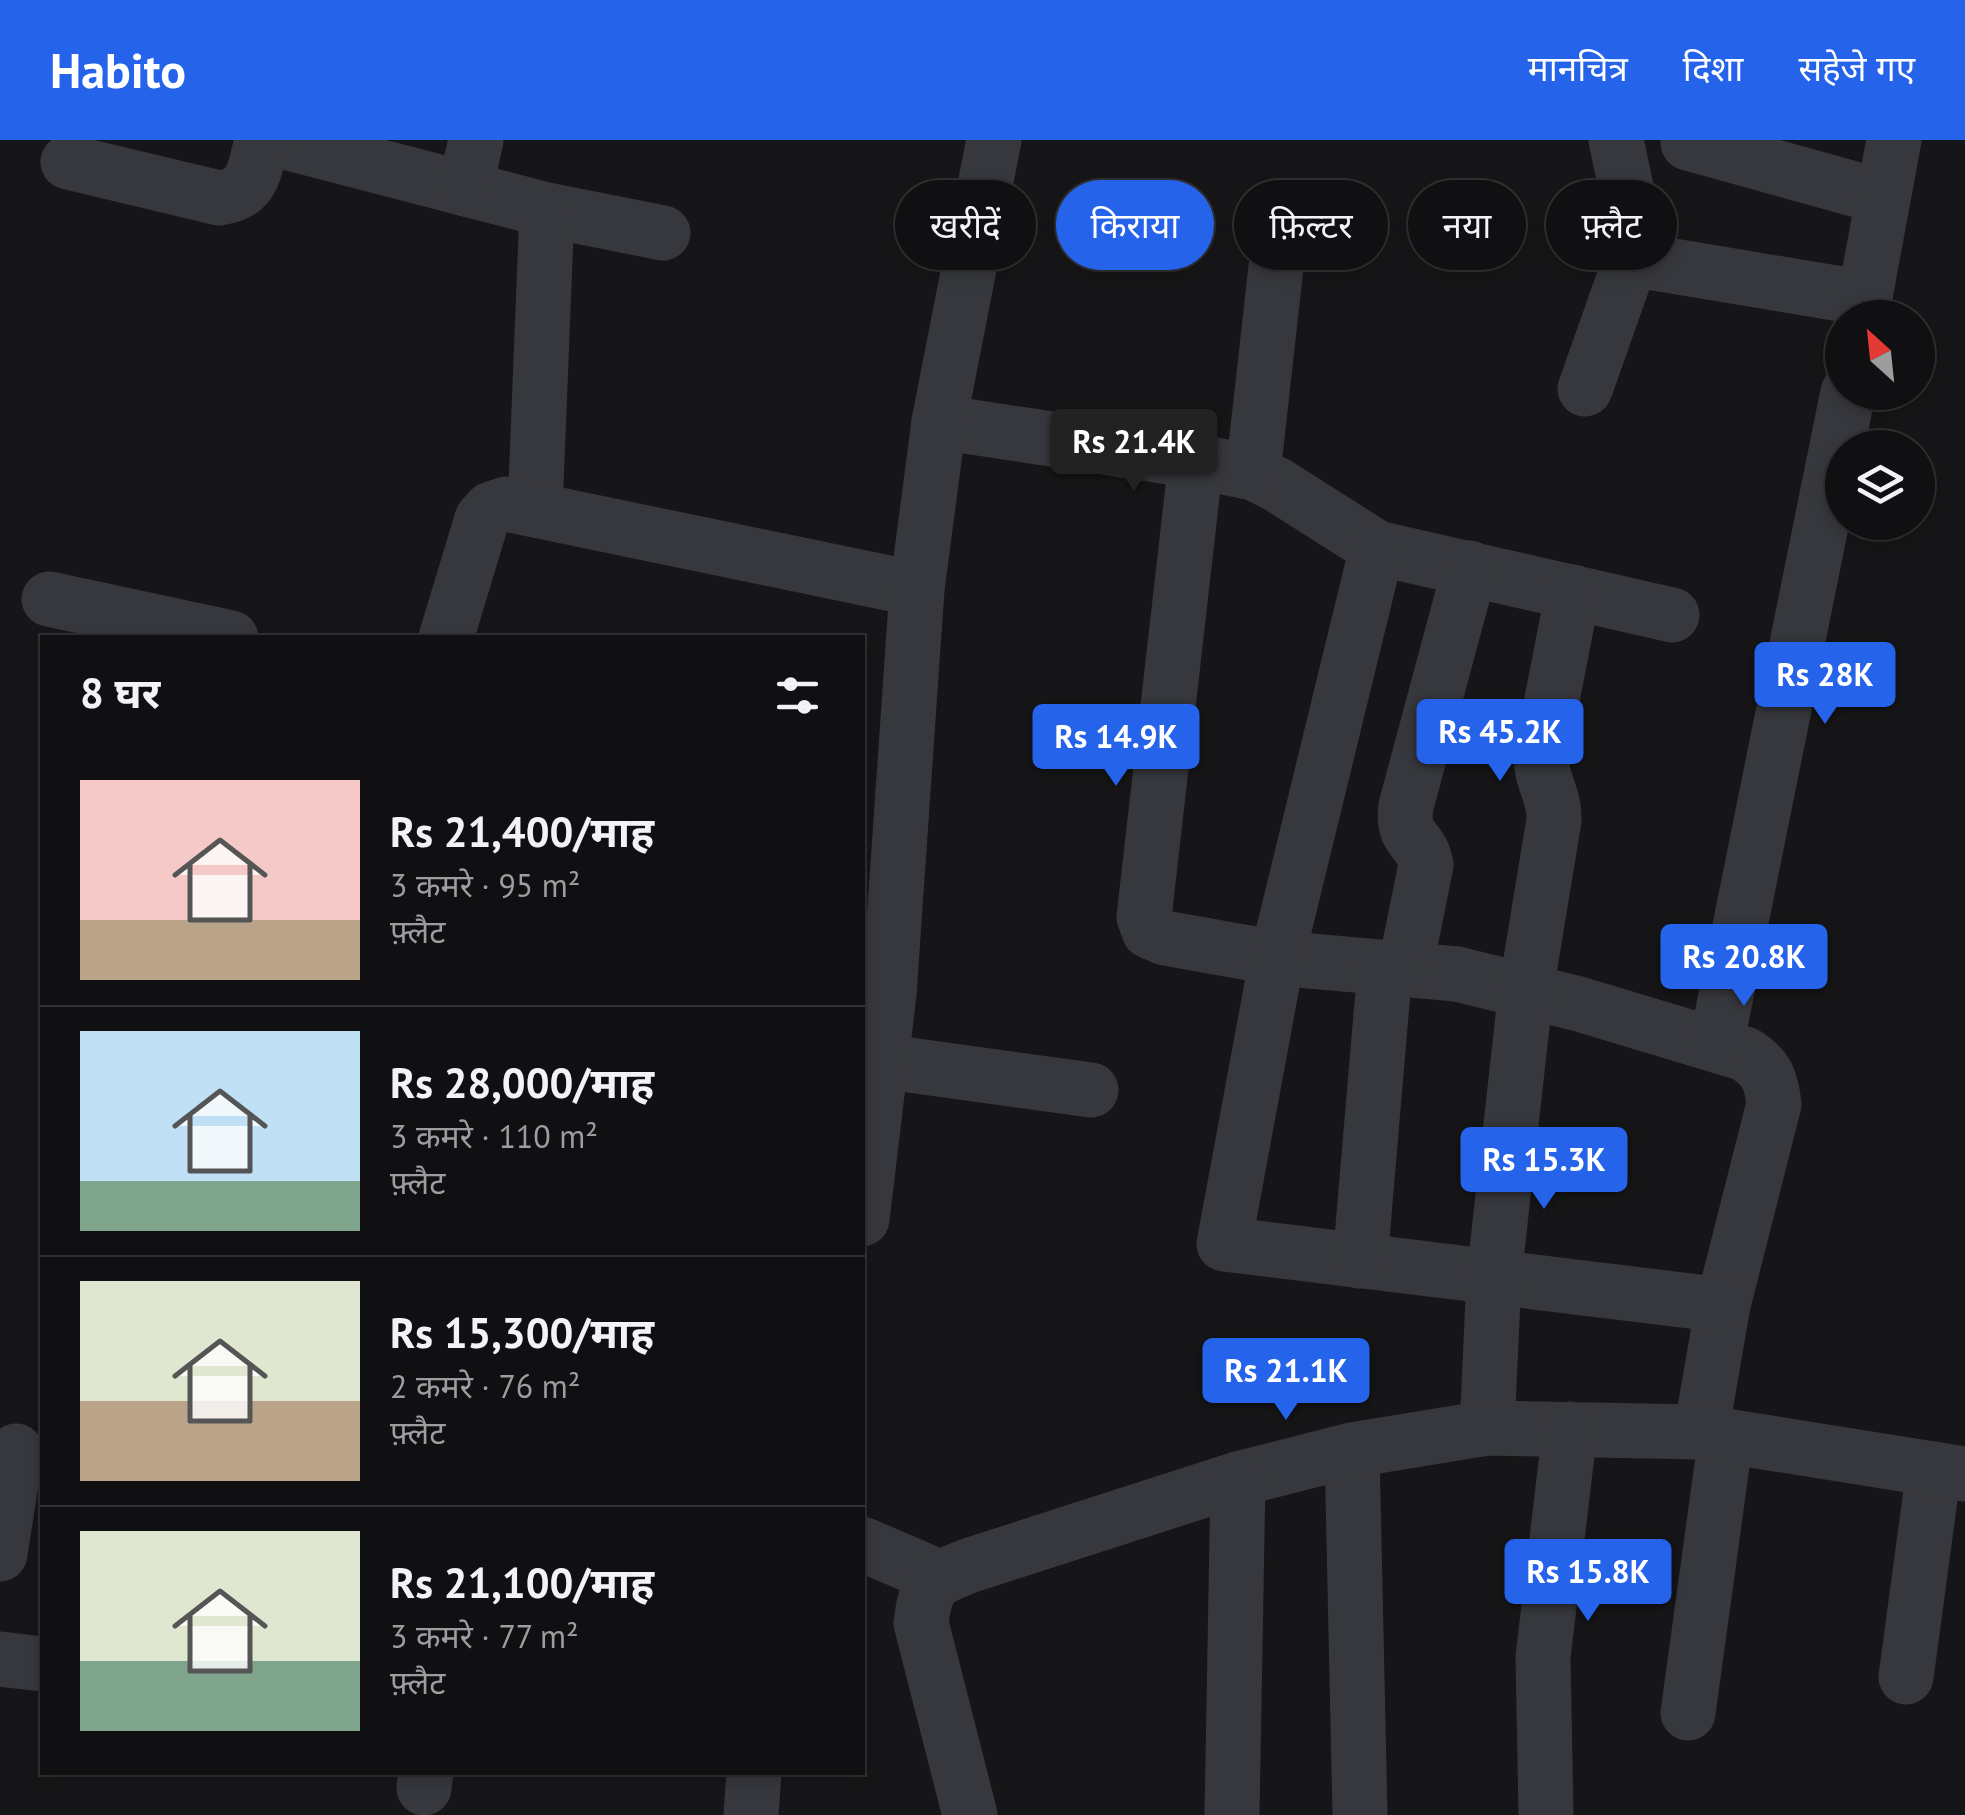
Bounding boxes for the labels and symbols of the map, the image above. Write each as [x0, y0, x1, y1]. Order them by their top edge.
north arrow [1825, 300, 1935, 410]
pin: Rs 21.4K [1031, 409, 1237, 494]
pin: Rs 28K [1744, 642, 1906, 727]
pin: Rs 45.2K [1397, 699, 1603, 784]
pin: Rs 14.9K [1013, 704, 1219, 789]
pin: Rs 20.8K [1641, 924, 1847, 1009]
pin: Rs 15.3K [1441, 1127, 1647, 1212]
pin: Rs 21.1K [1183, 1338, 1389, 1423]
pin: Rs 15.8K [1485, 1539, 1691, 1624]

